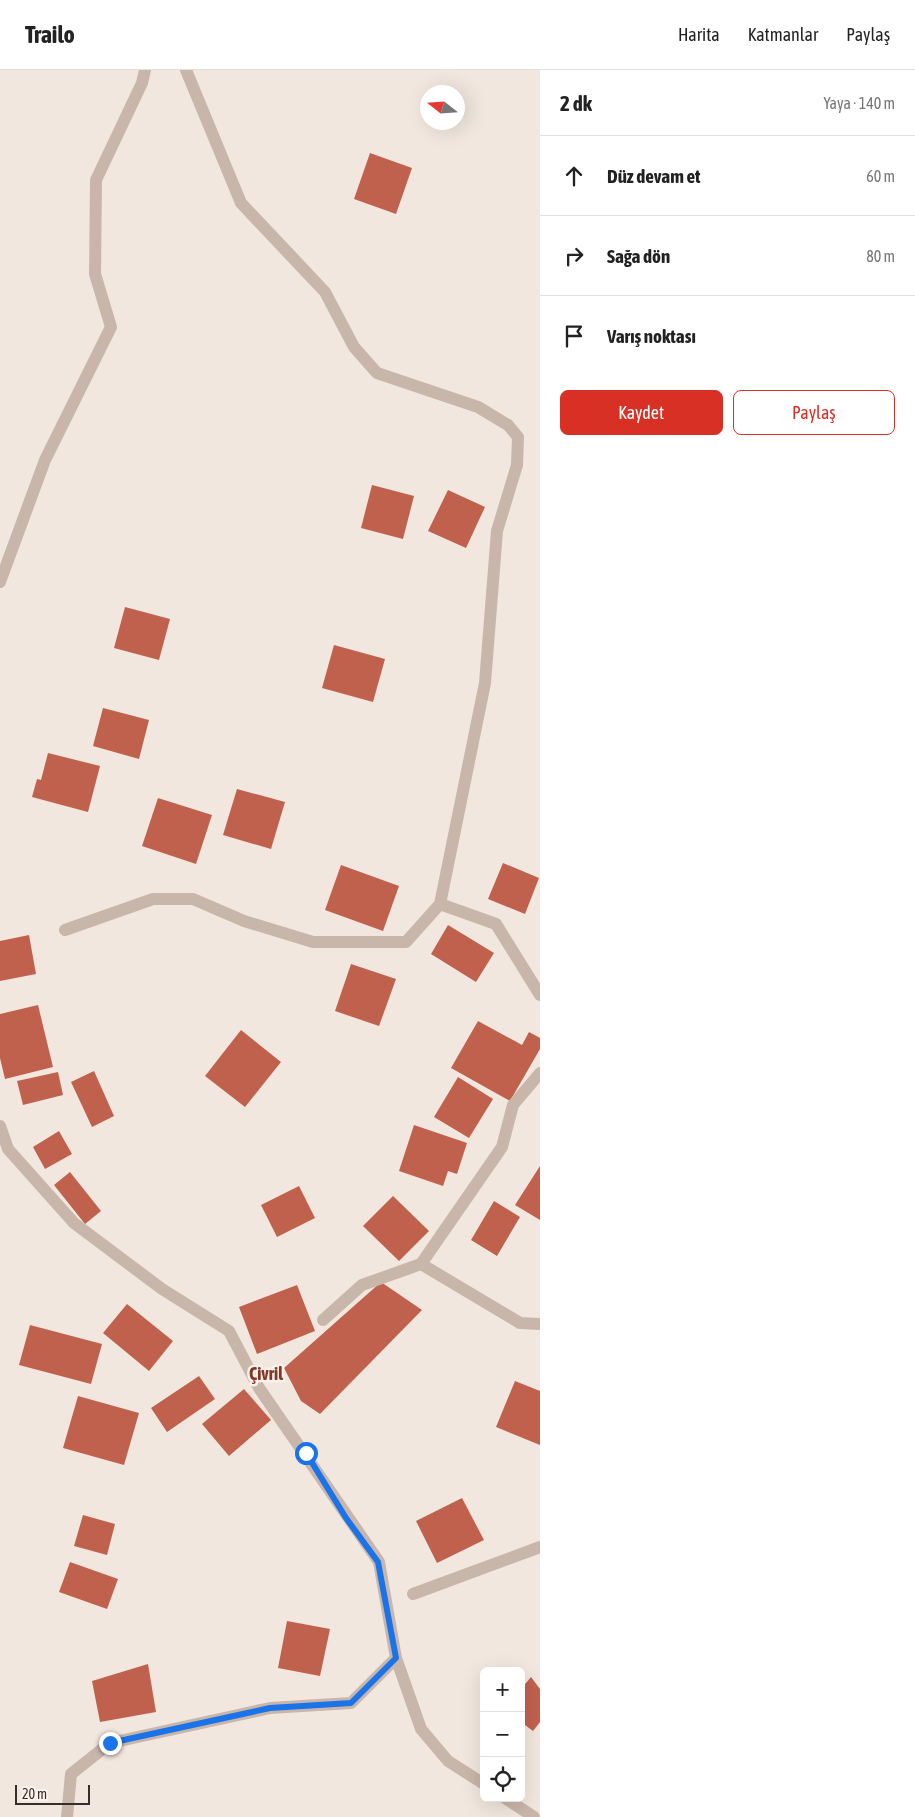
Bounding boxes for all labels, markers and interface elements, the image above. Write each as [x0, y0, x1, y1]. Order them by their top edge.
text: Trailo [25, 21, 75, 48]
text: Harita [678, 24, 720, 45]
text: Katmanlar [748, 24, 818, 45]
text: Paylaş [846, 24, 890, 45]
north arrow [420, 85, 465, 130]
text: 2 dk [560, 91, 592, 115]
text: Yaya · 140 m [823, 94, 895, 112]
icon: ahead [560, 162, 588, 190]
text: Düz devam et [607, 165, 701, 187]
text: 60 m [866, 167, 895, 185]
icon: right [560, 242, 588, 270]
text: Sağa dön [607, 245, 670, 267]
text: 80 m [866, 247, 895, 265]
icon: arrive [560, 322, 588, 350]
text: Varış noktası [607, 325, 696, 347]
button: Kaydet [560, 390, 723, 435]
button: Paylaş [733, 390, 895, 435]
district label: Çivril [249, 1363, 283, 1384]
route start [295, 1442, 318, 1465]
map controls [480, 1667, 525, 1802]
button: + [480, 1667, 525, 1712]
button: − [480, 1712, 525, 1757]
route end [99, 1732, 122, 1755]
button: locate [480, 1757, 525, 1802]
scale bar [15, 1782, 90, 1805]
text: 20 m [22, 1786, 47, 1802]

